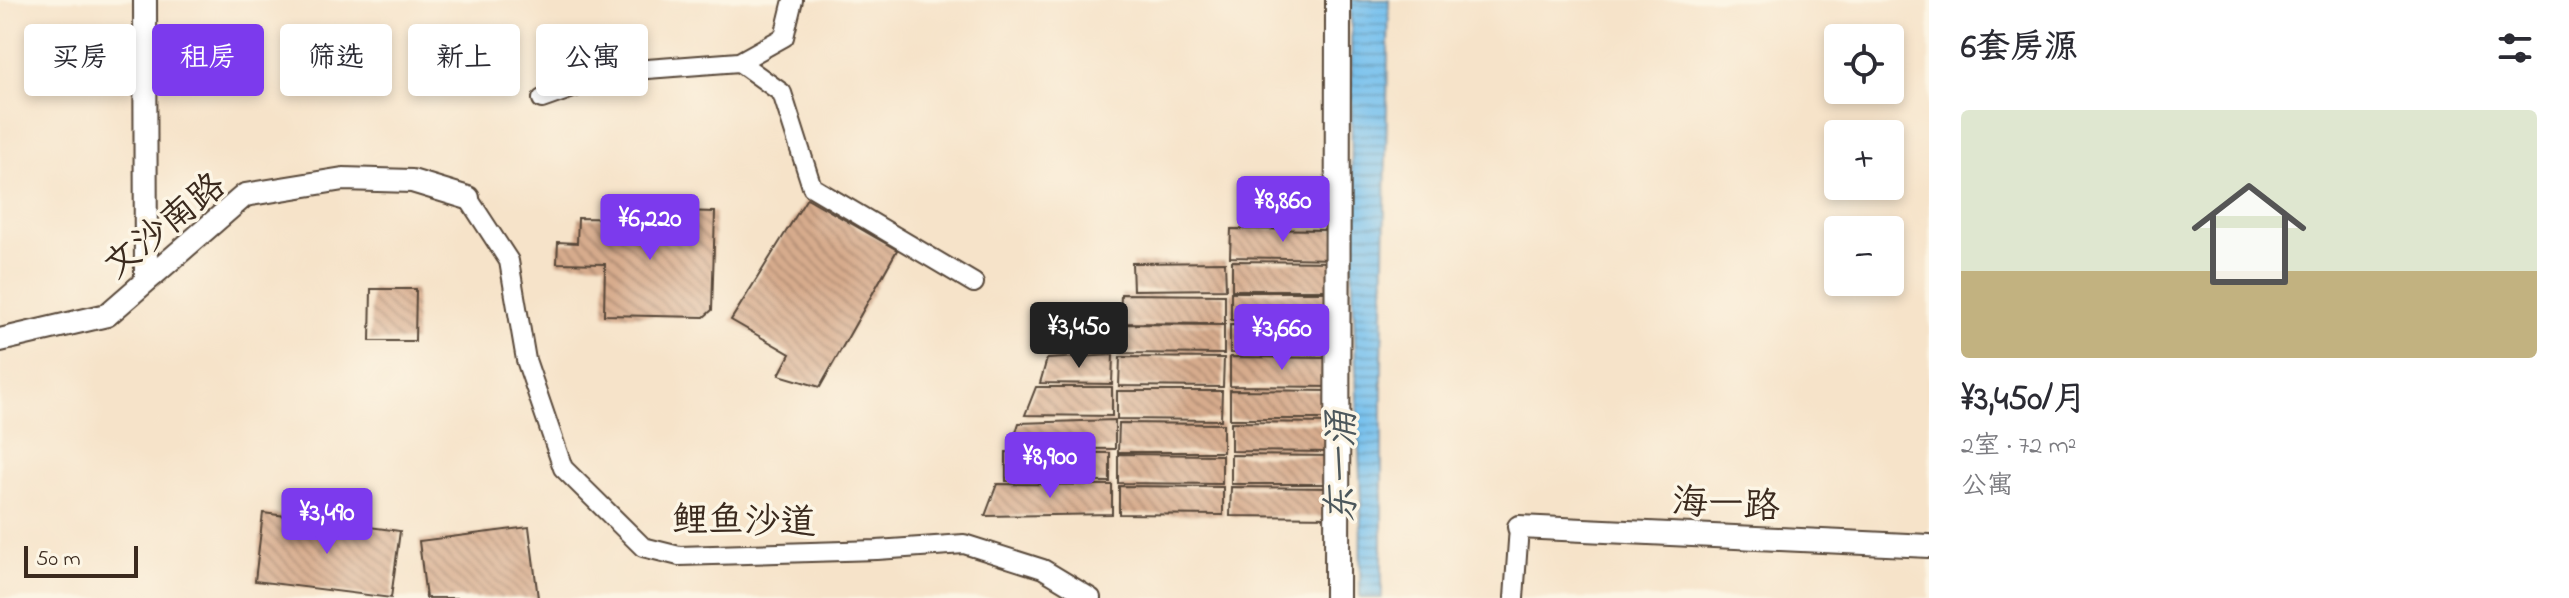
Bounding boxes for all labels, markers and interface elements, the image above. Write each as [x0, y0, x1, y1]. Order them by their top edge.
chip: 买房 [24, 24, 136, 96]
chip: 租房 [152, 24, 264, 96]
chip: 筛选 [280, 24, 392, 96]
chip: 新上 [408, 24, 520, 96]
chip: 公寓 [536, 24, 648, 96]
map controls [1824, 24, 1904, 296]
button: locate [1824, 24, 1904, 104]
text: 6套房源 [1961, 24, 2078, 74]
icon: filters [2493, 26, 2537, 70]
button: + [1824, 120, 1904, 200]
street label: 文沙南路 [93, 162, 238, 293]
icon: home [2177, 162, 2321, 306]
pin: ¥8,860 [1218, 176, 1348, 244]
text: ¥8,860 [1255, 183, 1311, 221]
pin: ¥6,220 [585, 194, 715, 262]
text: ¥6,220 [618, 201, 682, 239]
button: − [1824, 216, 1904, 296]
pin: ¥3,450 [1014, 302, 1144, 370]
pin: ¥3,660 [1217, 304, 1347, 372]
text: ¥3,450 [1048, 309, 1110, 347]
text: ¥3,660 [1252, 311, 1312, 349]
text: ¥3,450/月 [1961, 376, 2087, 426]
water label: 东一涌 [1316, 409, 1372, 524]
text: 2室 · 72 m² [1961, 428, 2077, 466]
pin: ¥8,900 [985, 432, 1115, 500]
text: ¥8,900 [1023, 439, 1077, 477]
text: 公寓 [1961, 468, 2013, 506]
street label: 海一路 [1670, 477, 1781, 536]
pin: ¥3,490 [262, 488, 392, 556]
text: ¥3,490 [299, 495, 355, 533]
street label: 鲤鱼沙道 [671, 496, 816, 551]
scale bar [24, 542, 138, 578]
text: 50 m [36, 544, 81, 576]

